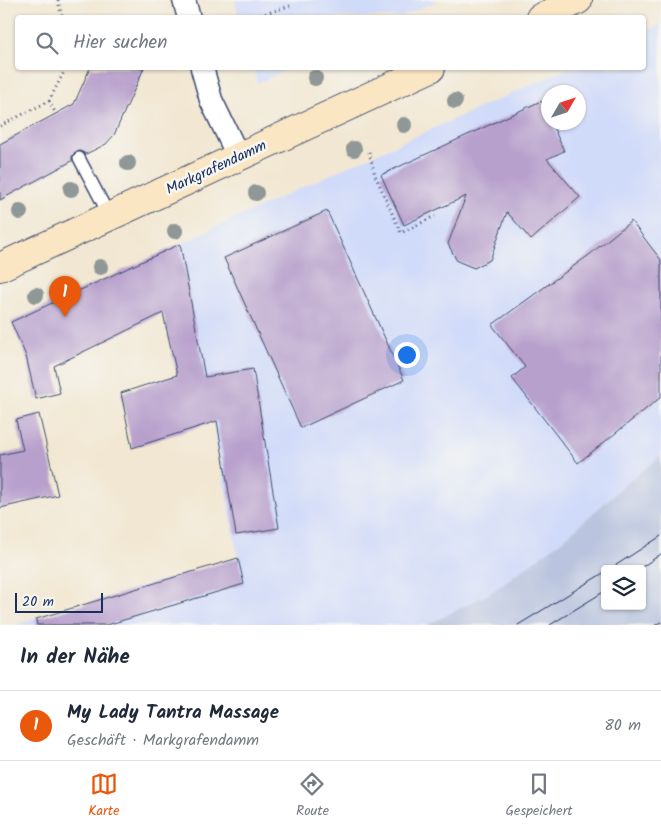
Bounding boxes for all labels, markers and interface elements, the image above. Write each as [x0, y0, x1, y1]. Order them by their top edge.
search box [15, 15, 646, 70]
text: Hier suchen [73, 28, 167, 58]
icon: search [33, 29, 61, 57]
north arrow [541, 85, 586, 130]
street label: Markgrafendamm [162, 134, 271, 202]
pin: 1 [49, 276, 81, 317]
your location [394, 342, 420, 368]
map controls [601, 565, 646, 610]
button: layers [601, 565, 646, 610]
scale bar [15, 590, 102, 613]
text: 20 m [22, 591, 54, 613]
text: In der Nähe [20, 641, 130, 674]
text: My Lady Tantra Massage [67, 698, 279, 728]
text: 1 [34, 713, 38, 738]
text: 80 m [604, 713, 641, 738]
text: Geschäft · Markgrafendamm [67, 728, 259, 753]
tab: Karte [88, 770, 119, 822]
tab: Route [296, 770, 329, 822]
tab: Gespeichert [505, 770, 573, 822]

